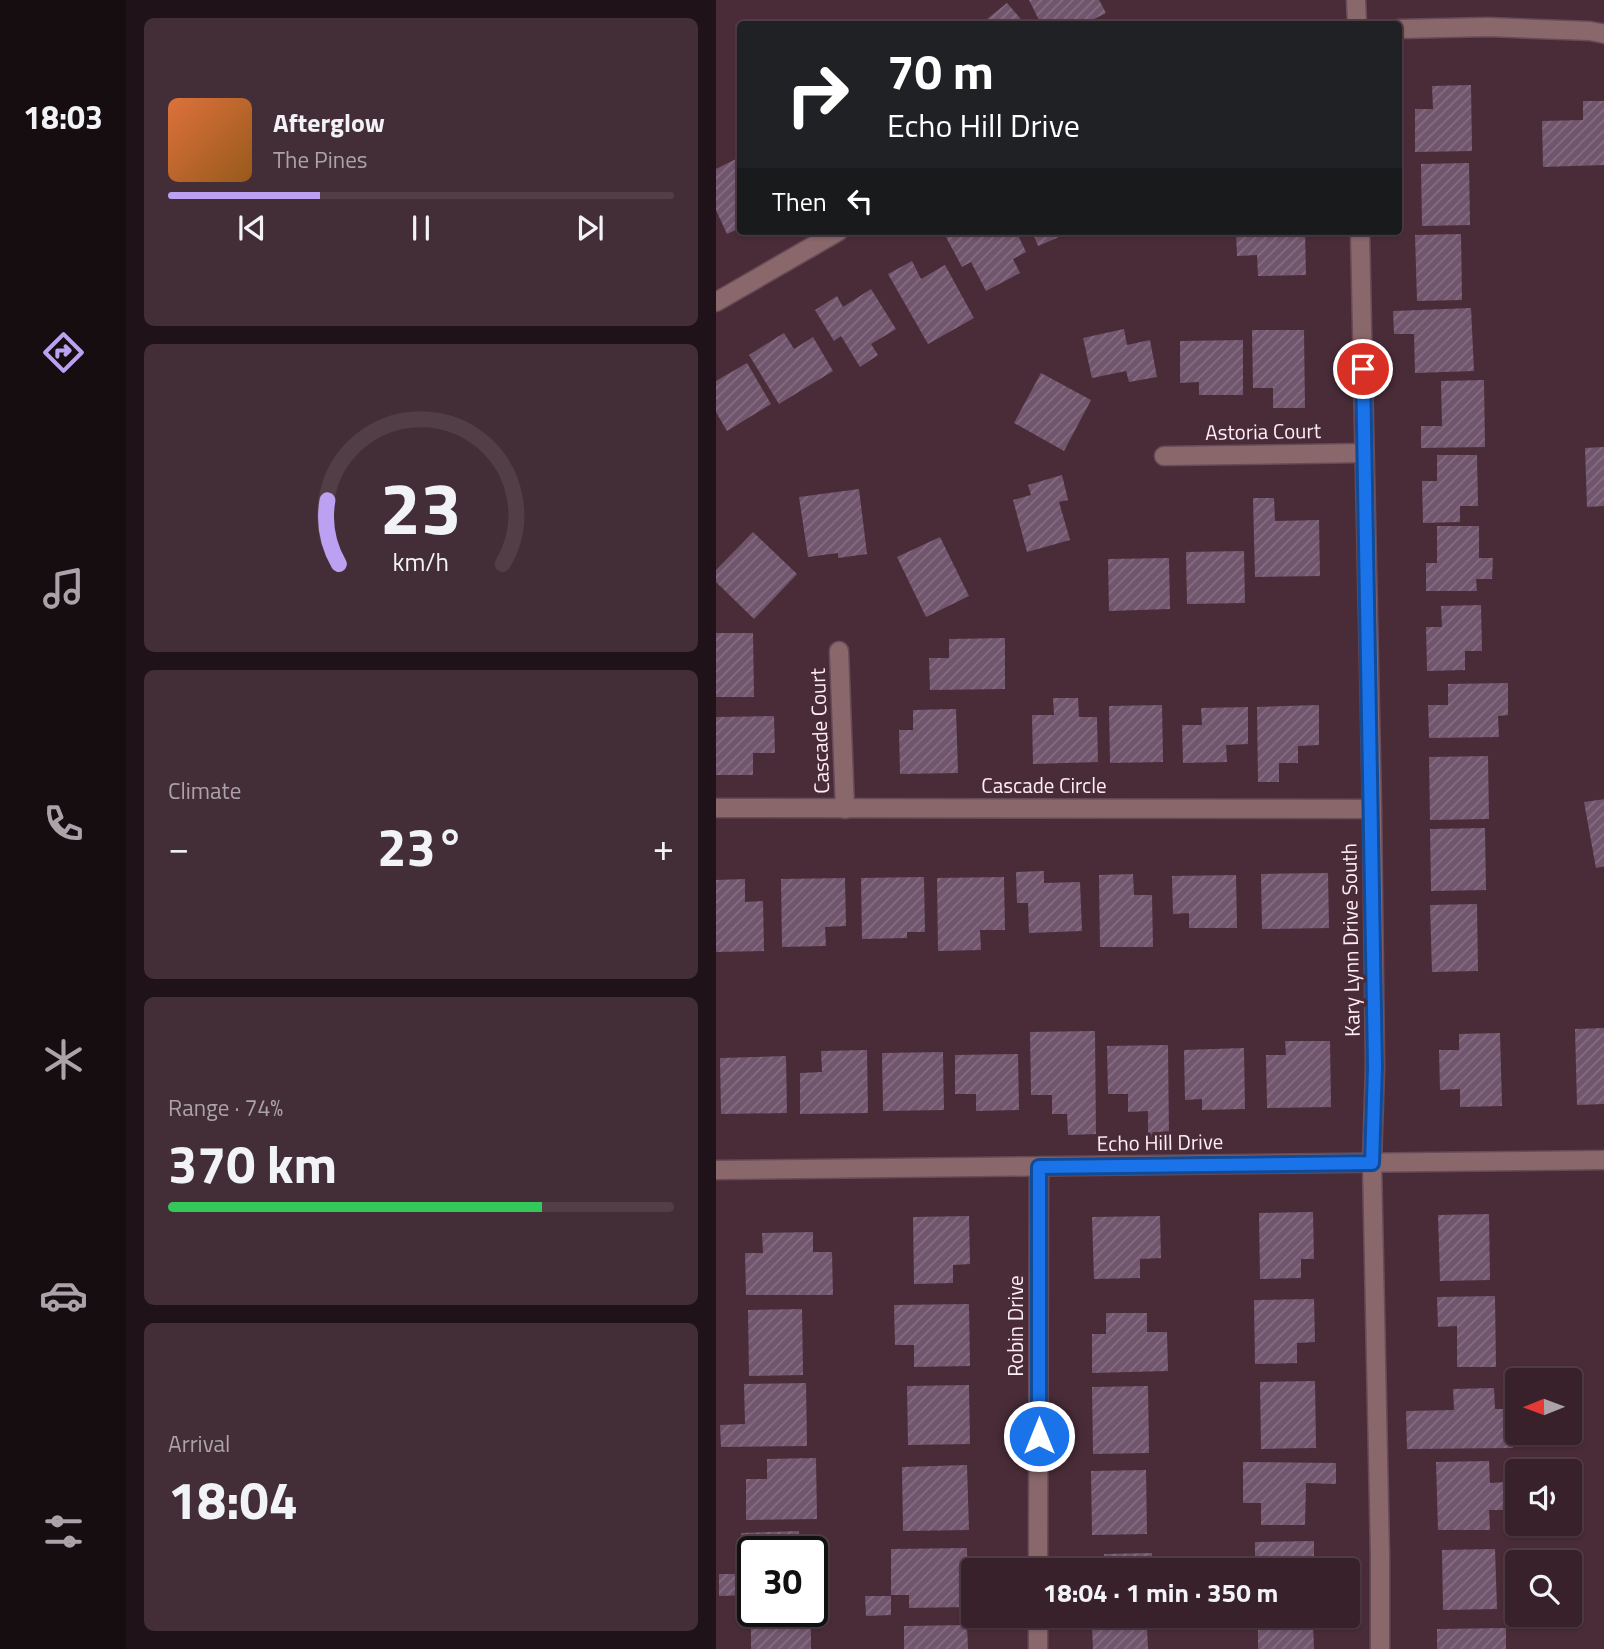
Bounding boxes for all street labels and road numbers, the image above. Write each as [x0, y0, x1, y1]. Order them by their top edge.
street label: Astoria Court [1205, 414, 1322, 448]
street label: Cascade Court [801, 667, 837, 794]
street label: Cascade Circle [981, 769, 1107, 801]
street label: Kary Lynn Drive South [1332, 843, 1368, 1037]
street label: Echo Hill Drive [1096, 1125, 1224, 1159]
street label: Robin Drive [999, 1275, 1031, 1377]

